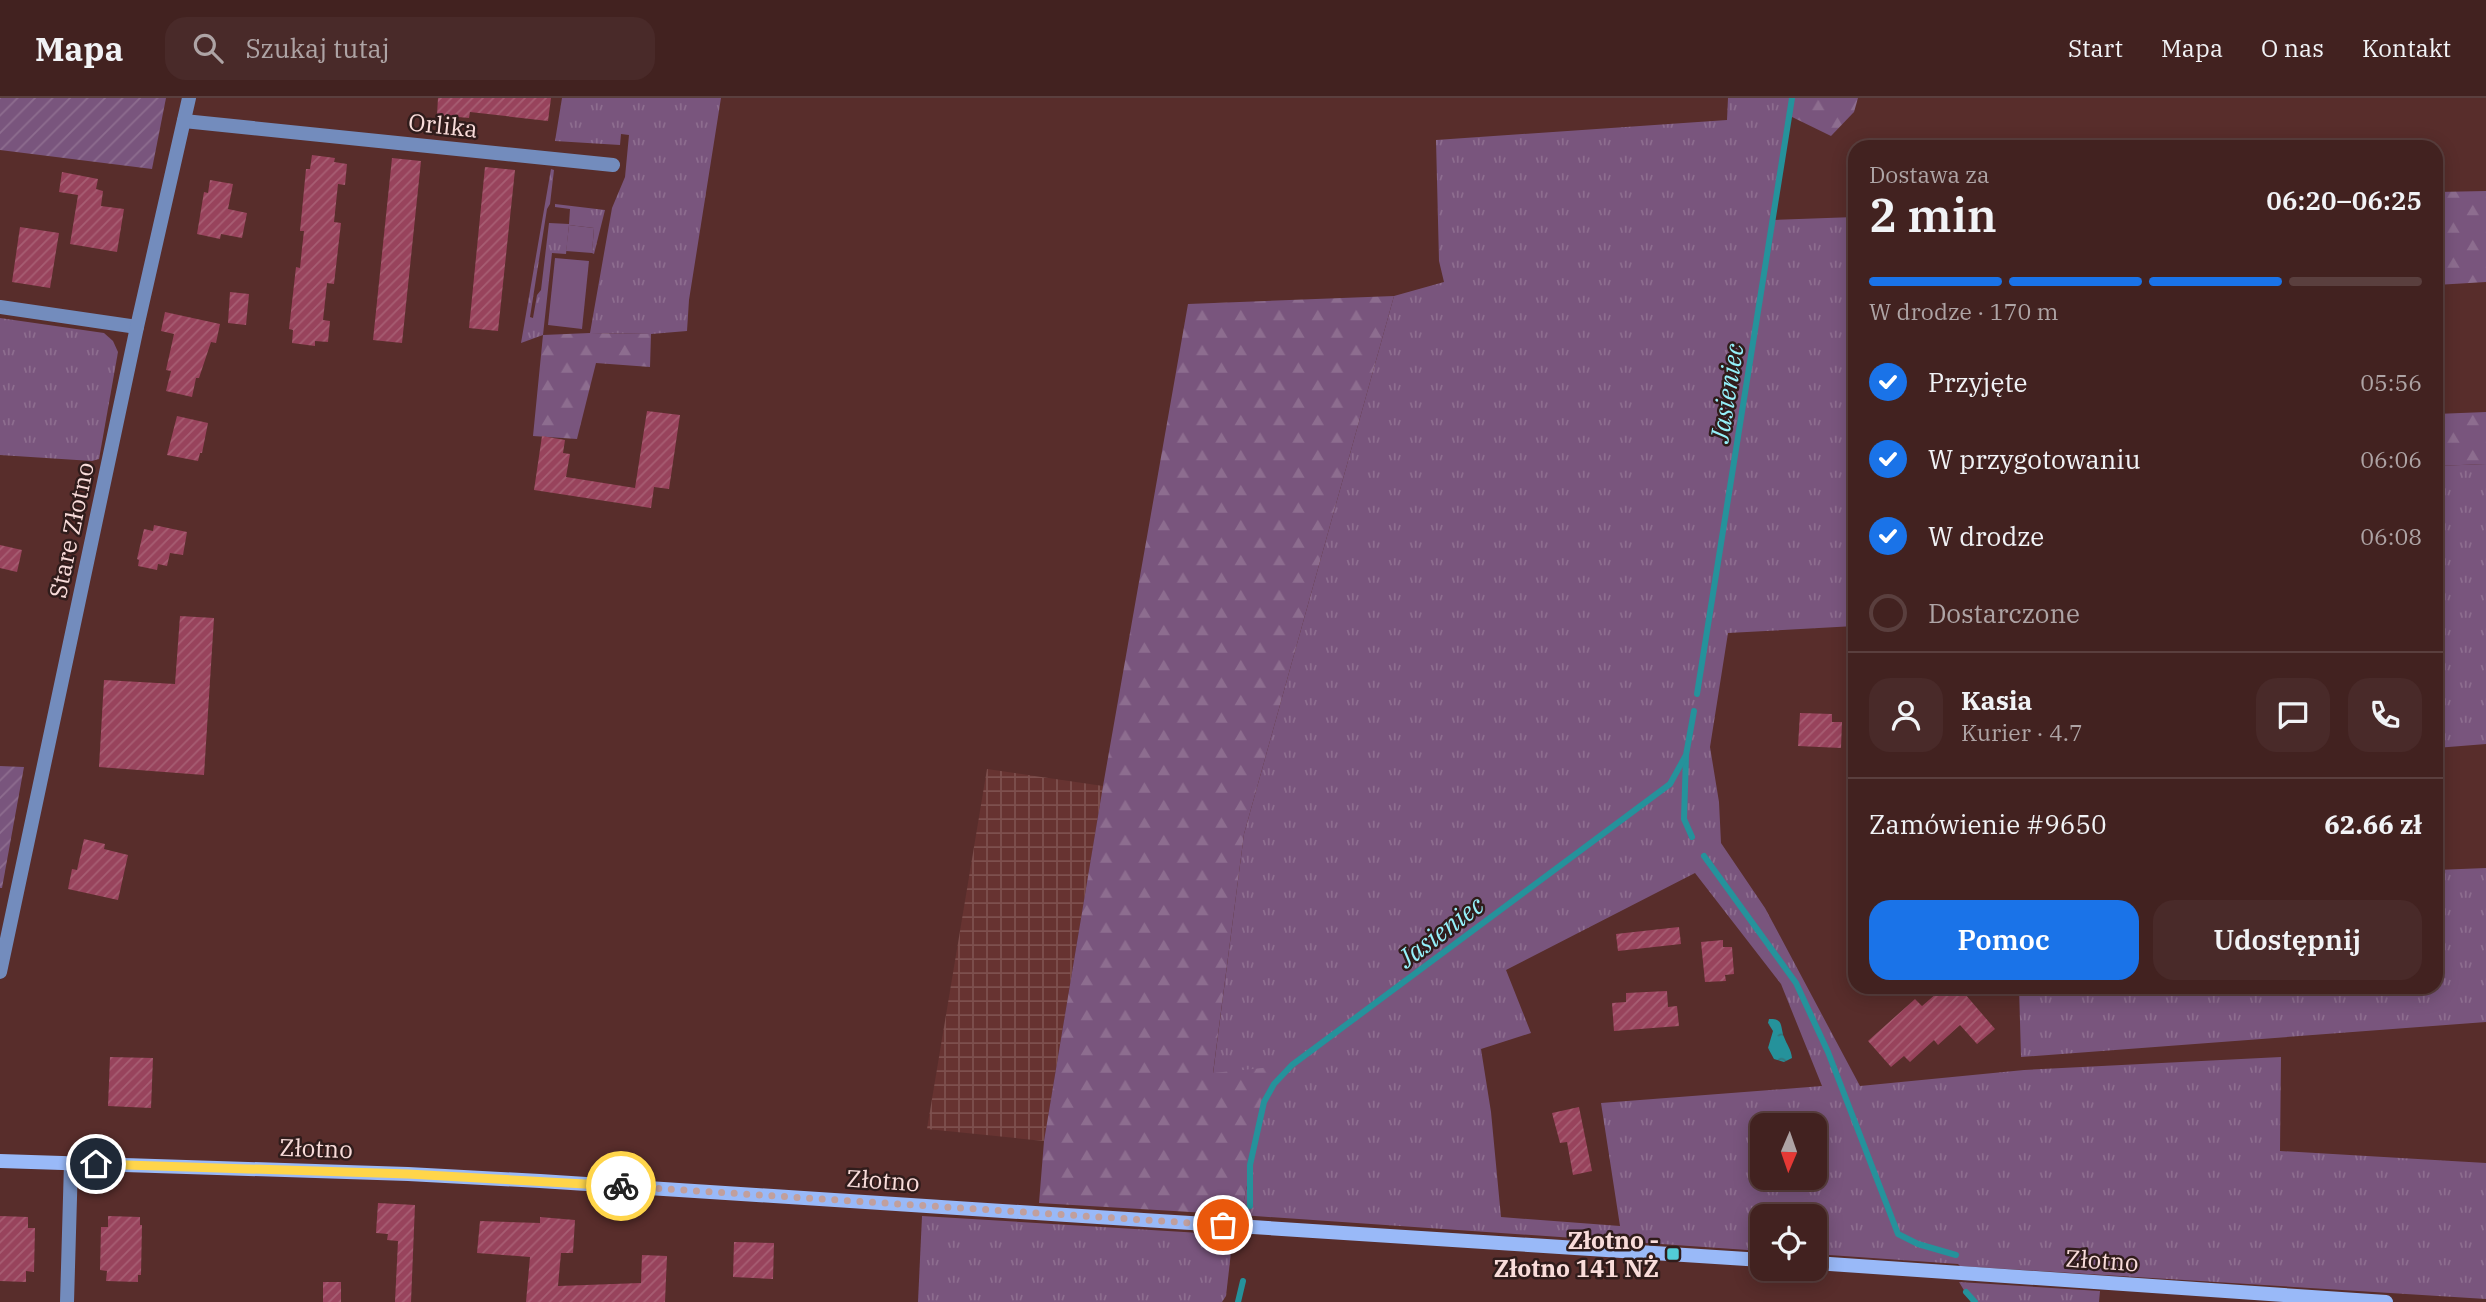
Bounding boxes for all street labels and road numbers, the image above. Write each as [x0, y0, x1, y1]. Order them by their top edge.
street label: Orlika [407, 105, 479, 145]
street label: Stare Złotno [41, 459, 101, 601]
street label: Złotno [279, 1131, 353, 1165]
street label: Złotno [845, 1161, 921, 1199]
street label: Złotno [2064, 1241, 2140, 1279]

